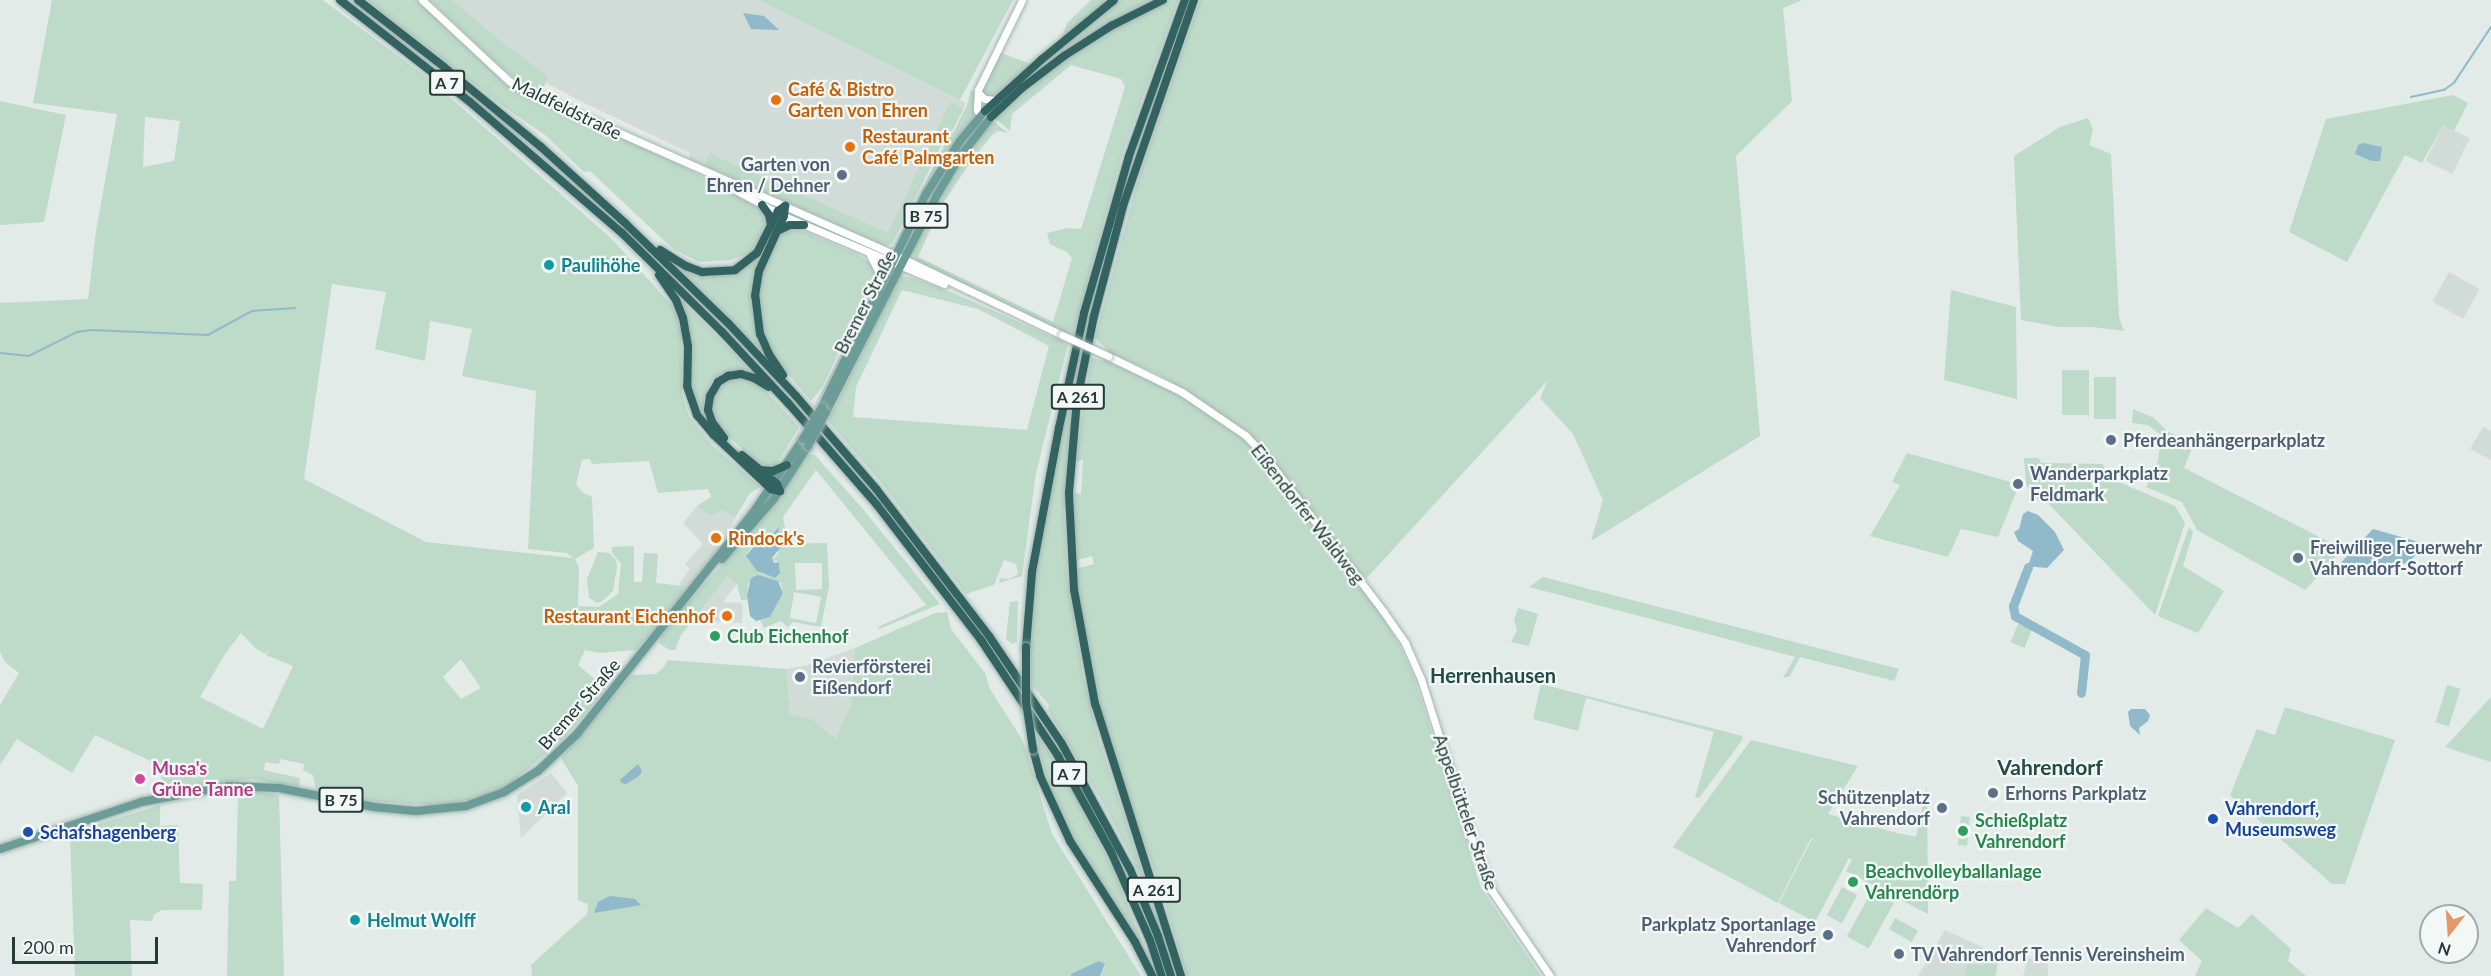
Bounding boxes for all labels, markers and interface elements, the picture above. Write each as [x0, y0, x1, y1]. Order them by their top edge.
road number: A 7 [428, 70, 466, 96]
street label: Maldfeldstraße [509, 72, 625, 144]
place label: Café & Bistro Garten von Ehren [788, 79, 928, 122]
marker: Café & Bistro Garten von Ehren [769, 93, 783, 107]
place label: Restaurant Café Palmgarten [862, 126, 994, 168]
marker: Restaurant Café Palmgarten [843, 140, 857, 154]
place label: Garten von Ehren / Dehner [706, 154, 830, 196]
marker: Garten von Ehren / Dehner [835, 168, 849, 182]
road number: B 75 [904, 203, 948, 229]
street label: Bremer Straße [830, 246, 900, 358]
place label: Paulihöhe [561, 254, 640, 276]
marker: Paulihöhe [542, 258, 556, 272]
road number: A 261 [1050, 384, 1106, 410]
place label: Pferdeanhängerparkplatz [2123, 429, 2325, 451]
marker: Pferdeanhängerparkplatz [2104, 433, 2118, 447]
street label: Eißendorfer Waldweg [1247, 440, 1369, 588]
place label: Wanderparkplatz Feldmark [2030, 463, 2168, 506]
marker: Wanderparkplatz Feldmark [2011, 477, 2025, 491]
place label: Rindock's [728, 527, 805, 549]
marker: Rindock's [709, 531, 723, 545]
place label: Freiwillige Feuerwehr Vahrendorf-Sottorf [2310, 537, 2482, 580]
marker: Freiwillige Feuerwehr Vahrendorf-Sottorf [2291, 551, 2305, 565]
place label: Restaurant Eichenhof [543, 605, 715, 627]
marker: Restaurant Eichenhof [720, 609, 734, 623]
place label: Club Eichenhof [727, 625, 848, 647]
marker: Club Eichenhof [708, 629, 722, 643]
street label: Bremer Straße [534, 654, 624, 754]
place label: Revierförsterei Eißendorf [812, 656, 931, 698]
district label: Herrenhausen [1430, 663, 1556, 687]
marker: Revierförsterei Eißendorf [793, 670, 807, 684]
street label: Appelbütteler Straße [1429, 731, 1503, 893]
district label: Vahrendorf [1997, 754, 2103, 780]
place label: Musa's Grüne Tanne [152, 758, 254, 800]
road number: A 7 [1050, 761, 1088, 787]
marker: Musa's Grüne Tanne [133, 772, 147, 786]
place label: Erhorns Parkplatz [2005, 782, 2147, 804]
marker: Erhorns Parkplatz [1986, 786, 2000, 800]
road number: B 75 [318, 787, 364, 813]
place label: Schützenplatz Vahrendorf [1818, 787, 1930, 830]
place label: Aral [538, 796, 571, 818]
place label: Vahrendorf, Museumsweg [2225, 798, 2336, 840]
marker: Aral [519, 800, 533, 814]
marker: Schützenplatz Vahrendorf [1935, 801, 1949, 815]
place label: Schießplatz Vahrendorf [1975, 810, 2067, 852]
marker: Vahrendorf, Museumsweg [2206, 812, 2220, 826]
place label: Schafshagenberg [40, 821, 176, 843]
marker: Schießplatz Vahrendorf [1956, 824, 1970, 838]
marker: Schafshagenberg [21, 825, 35, 839]
place label: Beachvolleyballanlage Vahrendörp [1865, 861, 2042, 904]
marker: Beachvolleyballanlage Vahrendörp [1846, 875, 1860, 889]
road number: A 261 [1126, 877, 1182, 903]
north arrow [2419, 904, 2479, 964]
place label: Helmut Wolff [367, 909, 476, 931]
marker: Helmut Wolff [348, 913, 362, 927]
place label: Parkplatz Sportanlage Vahrendorf [1641, 914, 1816, 956]
scale bar [15, 925, 160, 963]
marker: Parkplatz Sportanlage Vahrendorf [1821, 928, 1835, 942]
text: 200 m [23, 936, 74, 958]
text: N [2436, 939, 2453, 961]
place label: TV Vahrendorf Tennis Vereinsheim [1911, 943, 2188, 965]
marker: TV Vahrendorf Tennis Vereinsheim [1892, 947, 1906, 961]

